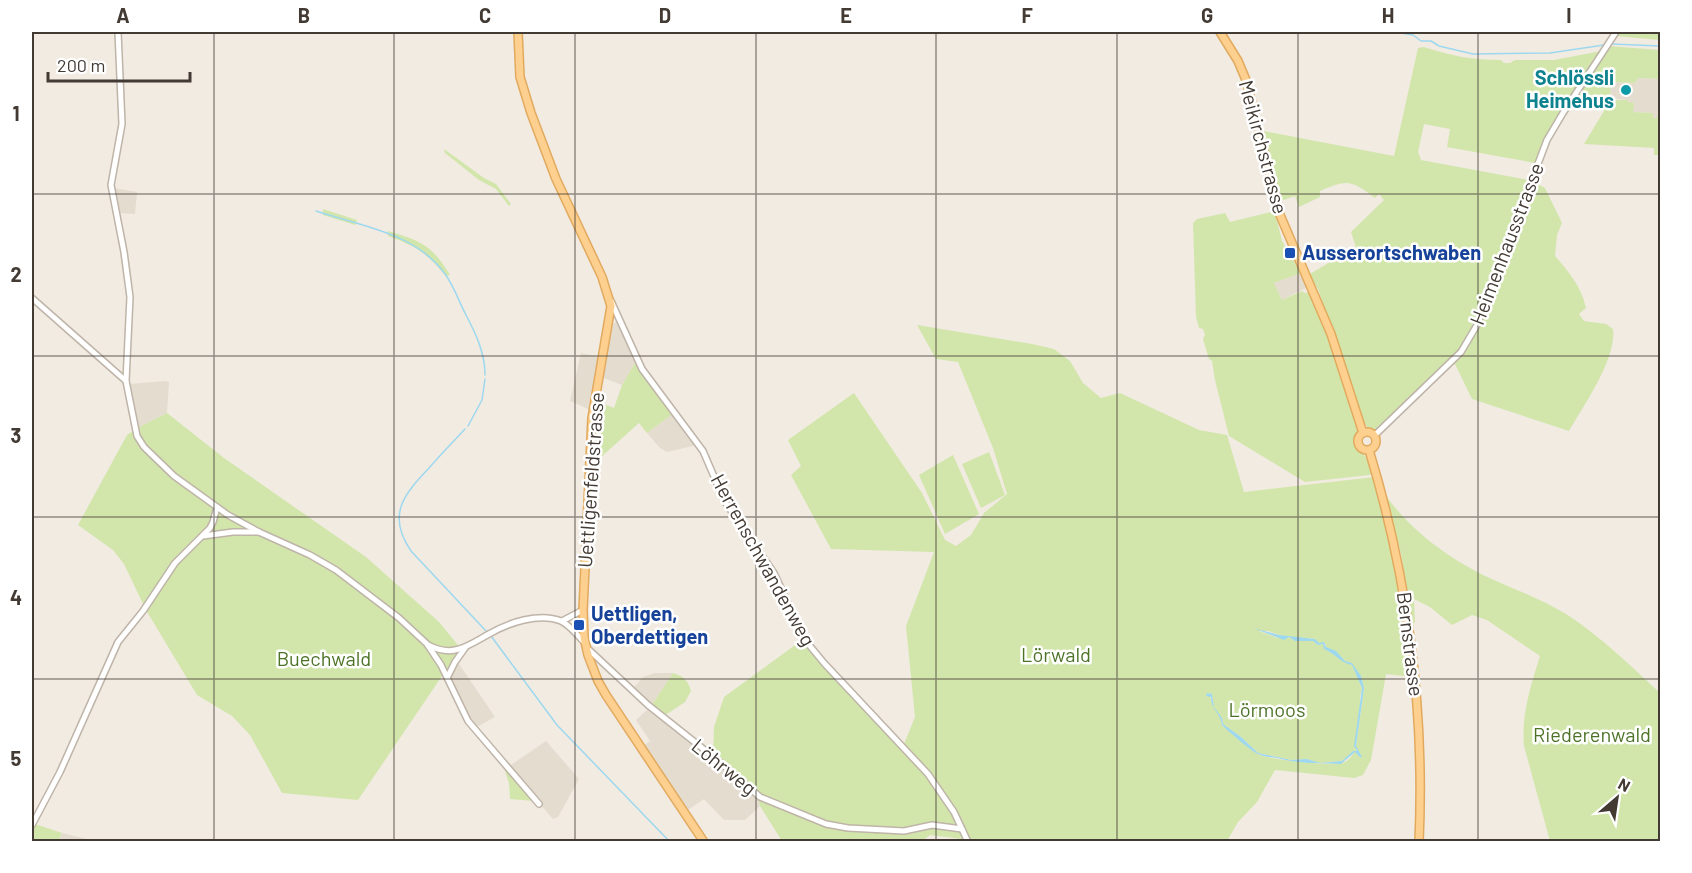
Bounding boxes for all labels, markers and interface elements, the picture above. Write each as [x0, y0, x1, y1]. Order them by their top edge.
text: A [116, 3, 130, 27]
text: B [298, 3, 310, 27]
text: C [479, 3, 491, 27]
text: D [659, 3, 671, 27]
text: E [840, 3, 852, 27]
text: F [1021, 3, 1033, 27]
text: G [1201, 3, 1213, 27]
text: H [1382, 3, 1394, 27]
text: I [1566, 3, 1572, 27]
scale bar [48, 45, 190, 83]
text: 200 m [57, 54, 105, 76]
place label: Schlössli Heimehus [1526, 65, 1614, 112]
street label: Meikirchstrasse [1235, 77, 1293, 216]
marker: Schlössli Heimehus [1619, 83, 1633, 97]
text: 1 [12, 101, 20, 125]
street label: Heimenhausstrasse [1464, 159, 1548, 328]
place label: Ausserortschwaben [1302, 240, 1481, 264]
marker: Ausserortschwaben [1283, 246, 1297, 260]
text: 2 [10, 262, 22, 286]
street label: Uettligenfeldstrasse [572, 391, 608, 569]
text: 3 [11, 423, 21, 447]
street label: Herrenschwandenweg [707, 469, 821, 650]
text: 4 [10, 585, 22, 609]
street label: Bernstrasse [1393, 590, 1429, 698]
place label: Uettligen, Oberdettigen [591, 601, 708, 648]
marker: Uettligen, Oberdettigen [572, 618, 586, 632]
park label: Lörwald [1021, 642, 1091, 666]
park label: Buechwald [277, 646, 371, 670]
park label: Lörmoos [1228, 697, 1306, 721]
park label: Riederenwald [1533, 722, 1651, 746]
street label: Löhrweg [687, 733, 762, 800]
text: 5 [11, 746, 22, 770]
north arrow [1587, 768, 1647, 828]
text: N [1615, 774, 1634, 795]

